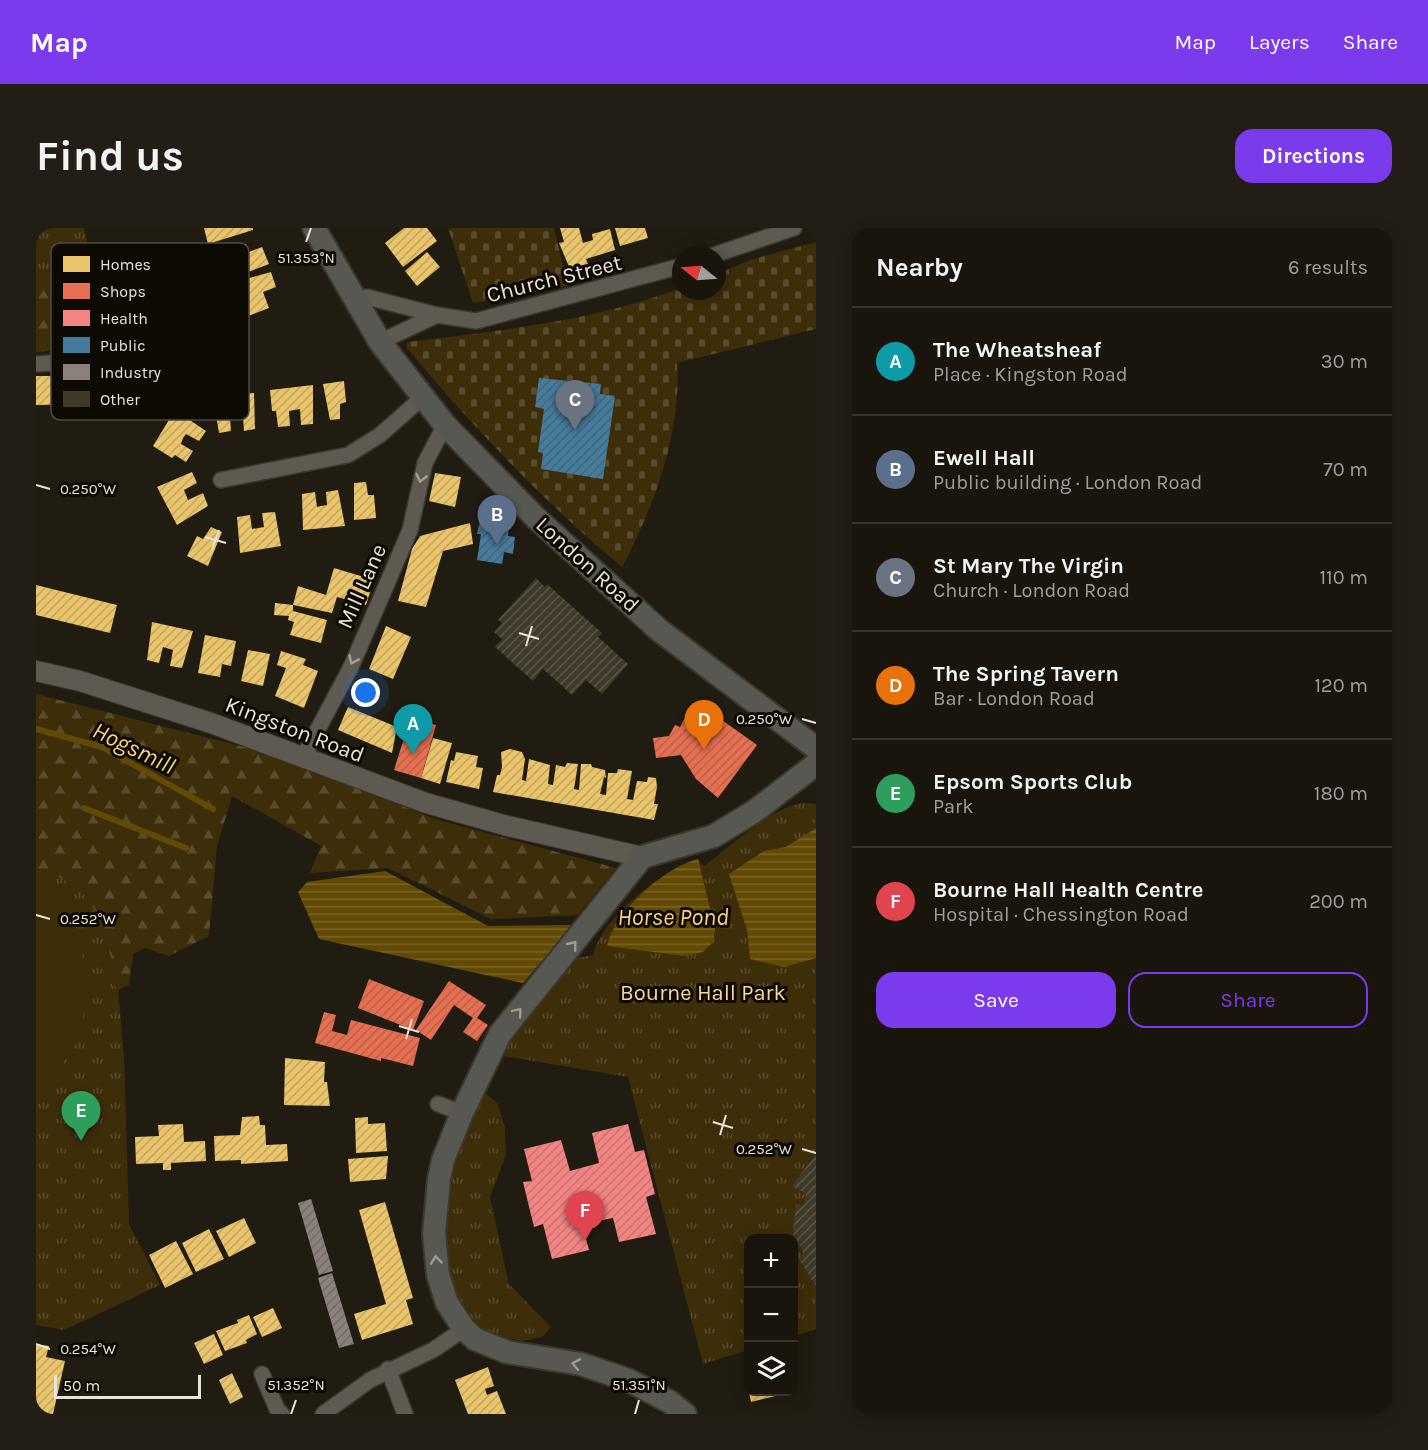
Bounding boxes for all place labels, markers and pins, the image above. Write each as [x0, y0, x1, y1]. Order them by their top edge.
pin: C [556, 380, 594, 430]
pin: B [478, 496, 516, 545]
pin: D [684, 700, 724, 750]
pin: A [394, 704, 433, 754]
pin: E [62, 1092, 100, 1141]
pin: F [566, 1192, 604, 1241]

